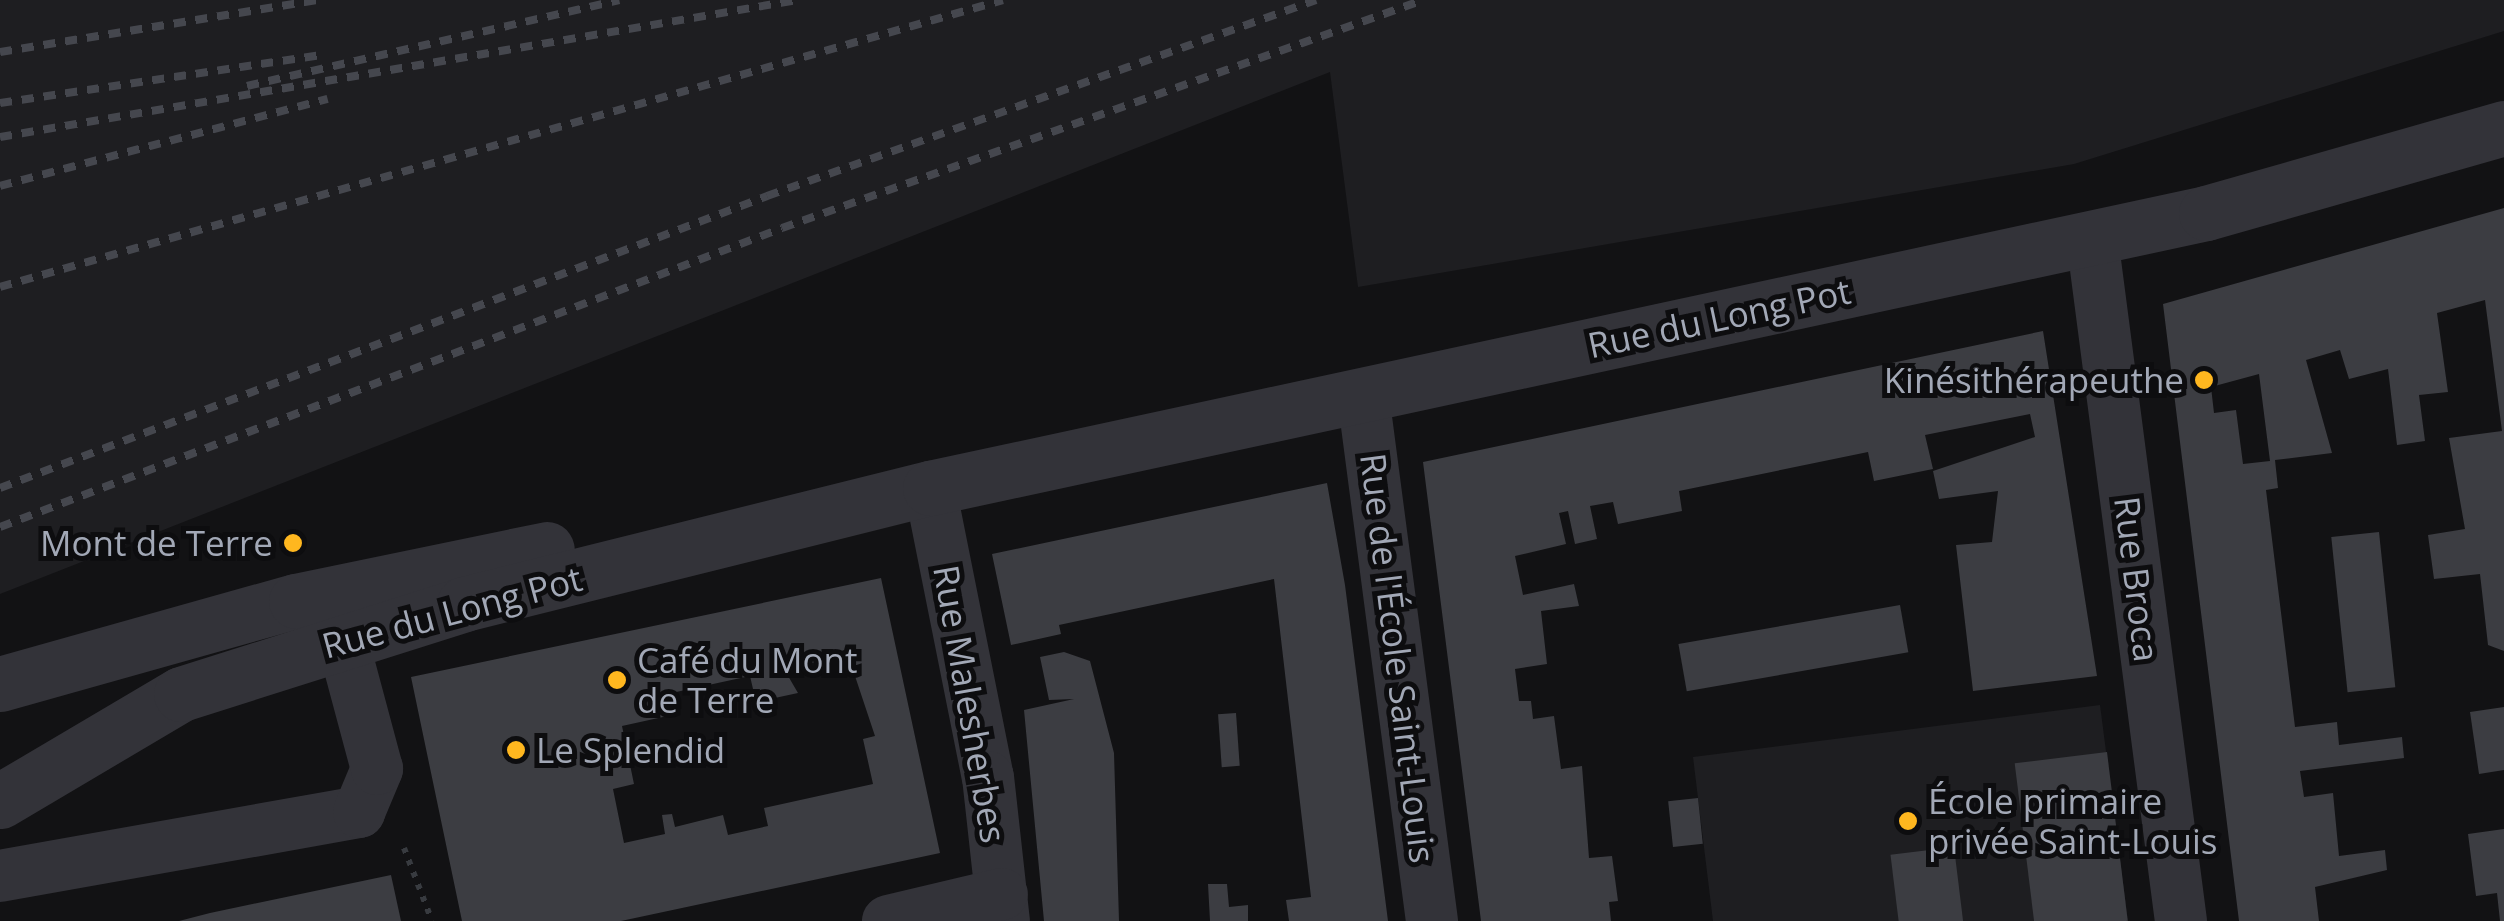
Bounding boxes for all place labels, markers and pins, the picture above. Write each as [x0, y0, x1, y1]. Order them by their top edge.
place label: Kinésithérapeuthe [1884, 359, 2184, 401]
marker: Kinésithérapeuthe [2193, 369, 2215, 391]
place label: Mont de Terre [40, 522, 273, 564]
marker: Mont de Terre [282, 532, 304, 554]
place label: Café du Mont de Terre [637, 639, 857, 721]
marker: Café du Mont de Terre [606, 669, 628, 691]
place label: Le Splendid [536, 729, 725, 771]
marker: Le Splendid [505, 739, 527, 761]
place label: École primaire privée Saint-Louis [1928, 780, 2217, 862]
marker: École primaire privée Saint-Louis [1897, 810, 1919, 832]

